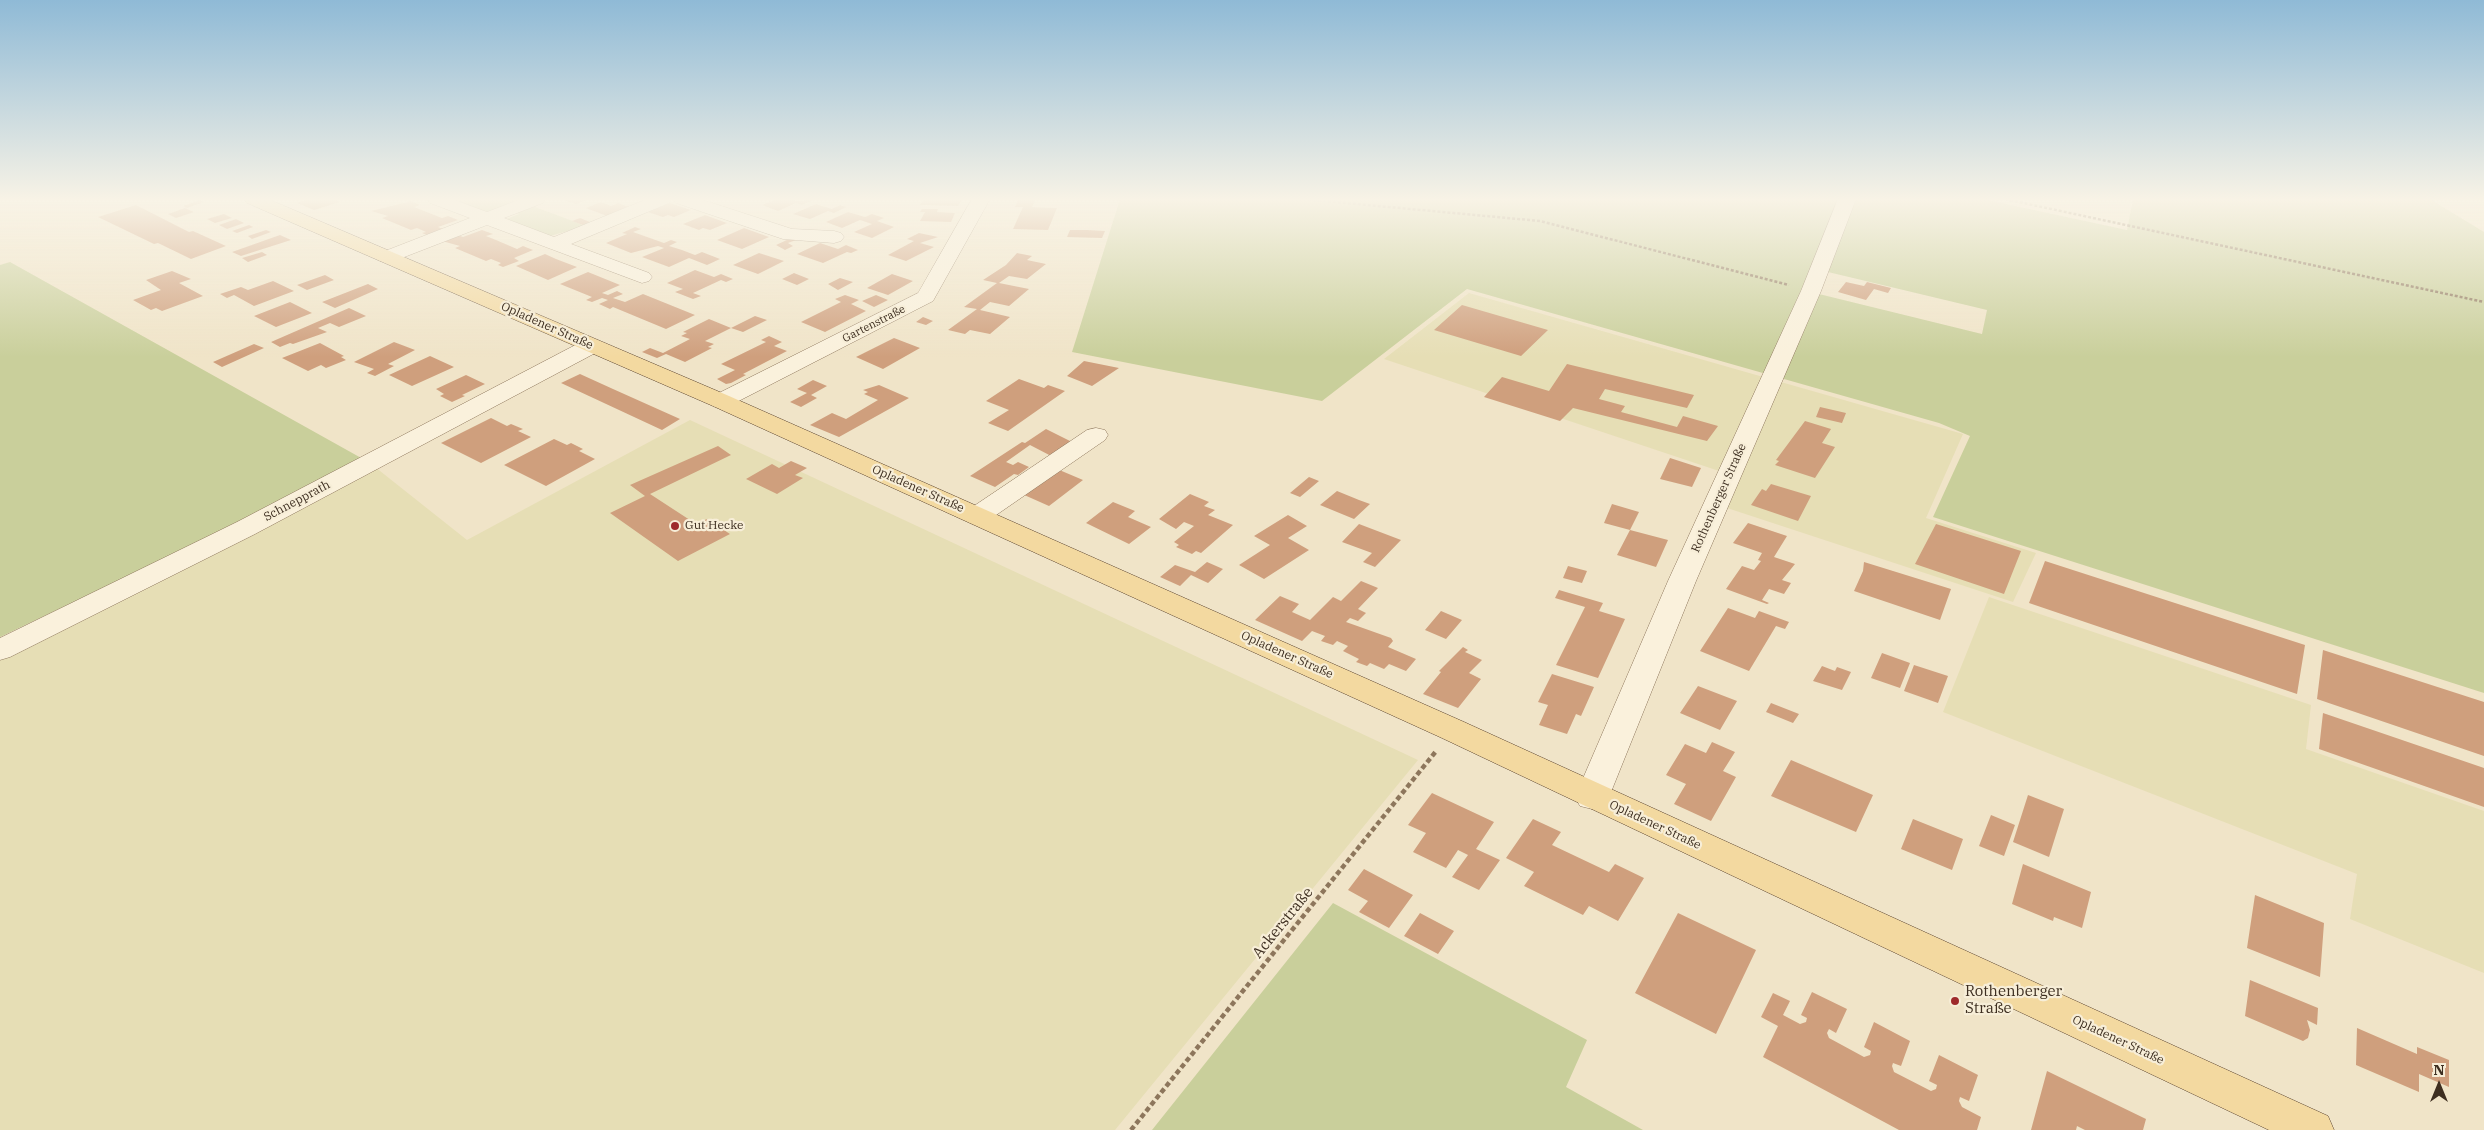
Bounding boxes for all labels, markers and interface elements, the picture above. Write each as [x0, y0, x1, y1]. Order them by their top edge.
street label: Opladener Straße [499, 299, 595, 353]
street label: Gartenstraße [840, 302, 908, 346]
street label: Rothenberger Straße [1688, 441, 1750, 555]
street label: Opladener Straße [870, 462, 966, 516]
street label: Schnepprath [261, 478, 333, 524]
place label: Gut Hecke [685, 519, 743, 533]
marker: Gut Hecke [669, 520, 681, 532]
street label: Opladener Straße [1239, 628, 1335, 682]
street label: Opladener Straße [1607, 797, 1703, 853]
street label: Ackerstraße [1249, 884, 1317, 962]
place label: Rothenberger Straße [1965, 983, 2062, 1018]
marker: Rothenberger Straße [1949, 995, 1961, 1007]
street label: Opladener Straße [2070, 1012, 2166, 1068]
north arrow [2414, 1060, 2464, 1110]
text: N [2433, 1061, 2445, 1079]

